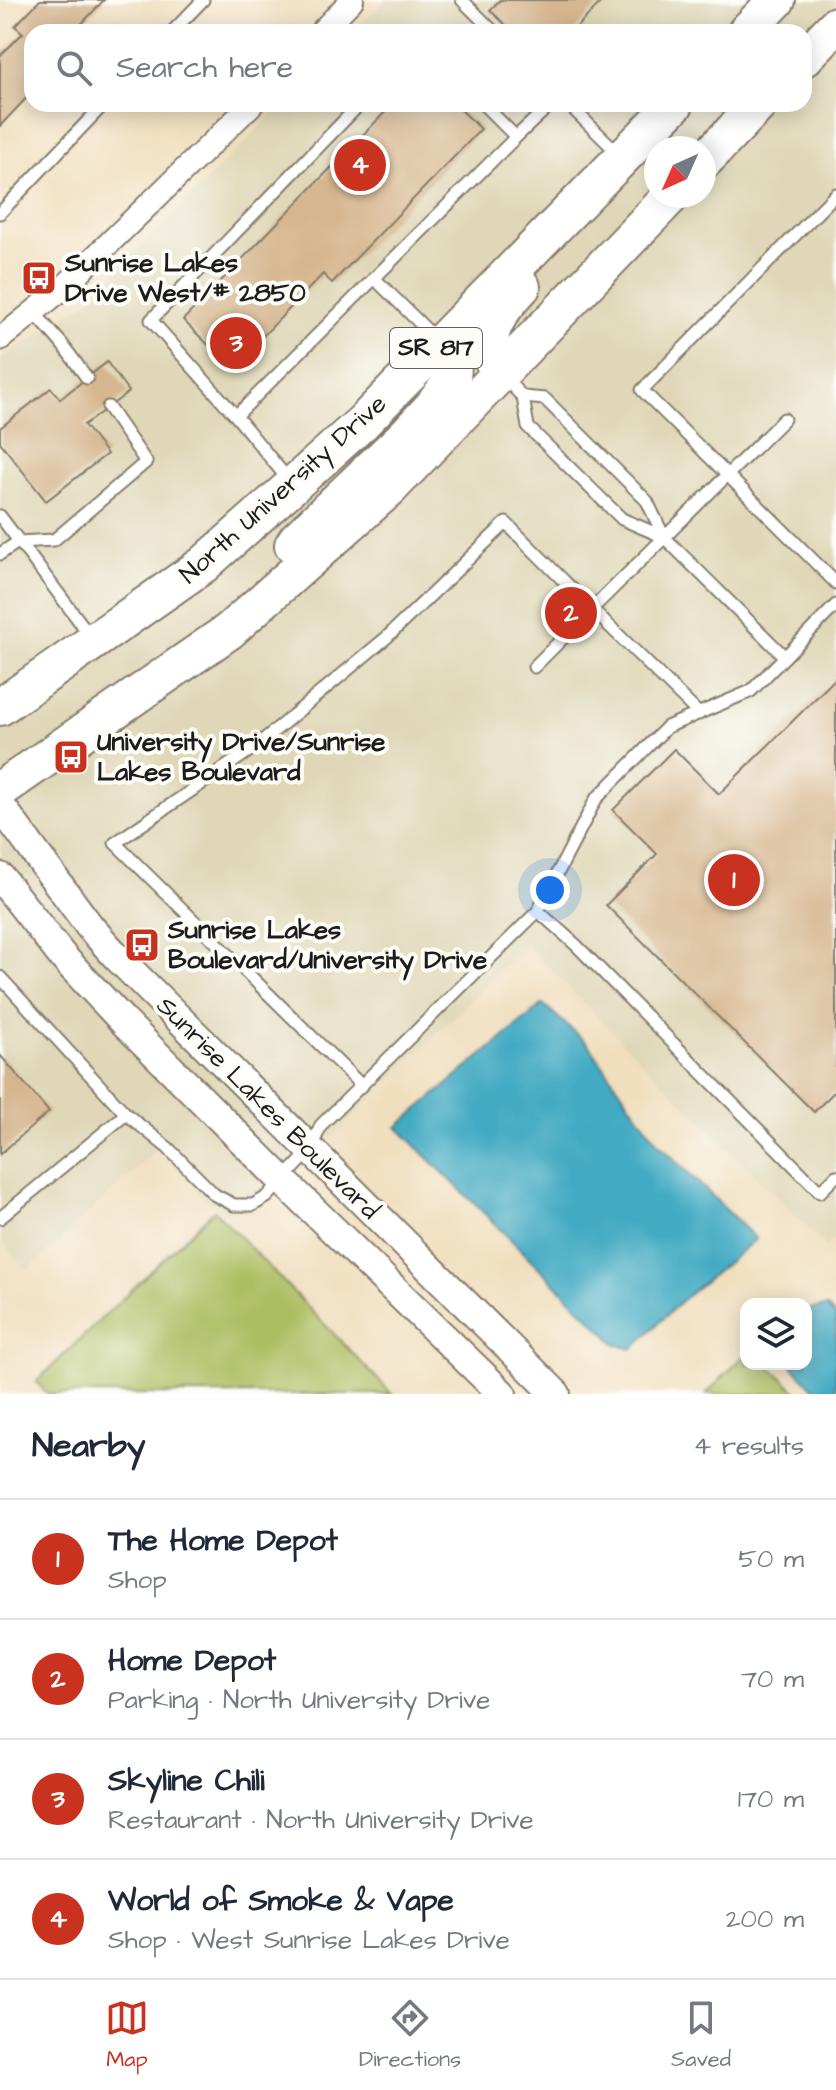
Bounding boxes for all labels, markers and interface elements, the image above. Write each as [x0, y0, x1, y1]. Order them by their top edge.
search box [24, 24, 812, 112]
icon: search [52, 46, 96, 90]
text: Search here [116, 47, 293, 89]
pin: 4 [334, 135, 386, 195]
north arrow [644, 136, 716, 208]
place label: Sunrise Lakes Drive West/# 2850 [64, 245, 306, 311]
bus stop icon: Sunrise Lakes Drive West/# 2850 [20, 259, 58, 297]
pin: 3 [210, 313, 262, 373]
road number: SR 817 [390, 328, 482, 368]
street label: North University Drive [172, 386, 396, 593]
pin: 2 [545, 583, 597, 643]
place label: University Drive/Sunrise Lakes Boulevard [97, 724, 385, 790]
bus stop icon: University Drive/Sunrise Lakes Boulevard [52, 738, 90, 776]
pin: 1 [708, 850, 760, 910]
your location [530, 870, 570, 910]
place label: Sunrise Lakes Boulevard/University Drive [167, 912, 487, 981]
bus stop icon: Sunrise Lakes Boulevard/University Drive [123, 926, 161, 964]
street label: Sunrise Lakes Boulevard [148, 988, 388, 1228]
map controls [740, 1298, 812, 1370]
button: layers [740, 1298, 812, 1370]
text: Nearby [32, 1422, 146, 1470]
text: 4 results [694, 1428, 804, 1464]
text: The Home Depot [108, 1520, 338, 1562]
text: 1 [56, 1541, 60, 1577]
text: 50 m [739, 1541, 804, 1577]
text: Shop [108, 1562, 167, 1598]
text: Home Depot [108, 1640, 276, 1682]
text: 2 [51, 1661, 65, 1697]
text: 70 m [741, 1661, 804, 1697]
text: Parking · North University Drive [108, 1682, 490, 1718]
text: Skyline Chili [108, 1760, 265, 1802]
text: 3 [51, 1781, 65, 1817]
text: 170 m [738, 1781, 804, 1817]
text: Restaurant · North University Drive [108, 1802, 534, 1838]
text: World of Smoke & Vape [108, 1880, 454, 1922]
text: 4 [49, 1901, 67, 1937]
text: 200 m [726, 1901, 804, 1937]
text: Shop · West Sunrise Lakes Drive [108, 1922, 510, 1958]
tab: Map [105, 1996, 149, 2075]
tab: Directions [359, 1996, 461, 2075]
tab: Saved [671, 1996, 731, 2075]

